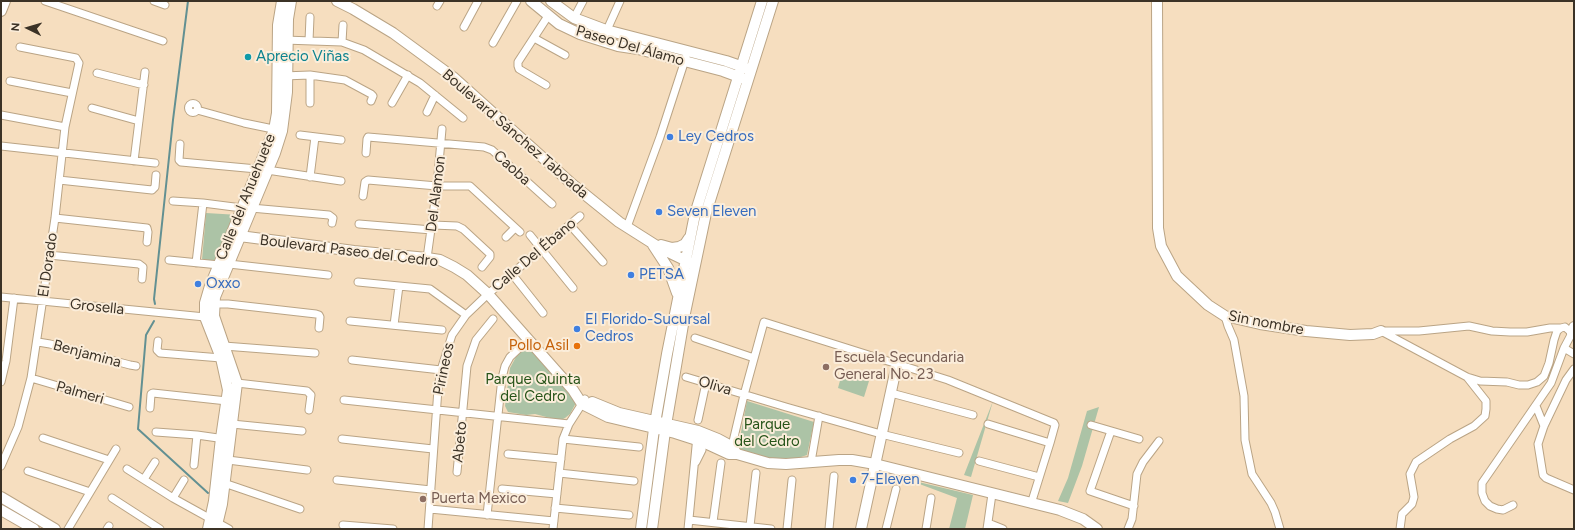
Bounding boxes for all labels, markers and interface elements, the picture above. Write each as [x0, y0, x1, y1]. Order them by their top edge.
north arrow [8, 8, 48, 48]
text: N [9, 22, 22, 32]
street label: Paseo Del Álamo [574, 22, 686, 70]
place label: Aprecio Viñas [256, 48, 349, 66]
marker: Aprecio Viñas [243, 52, 253, 62]
street label: Boulevard Sánchez Taboada [438, 66, 592, 202]
place label: Ley Cedros [678, 128, 754, 146]
street label: Calle del Ahuehuete [212, 131, 280, 263]
marker: Ley Cedros [665, 132, 675, 142]
street label: Caoba [490, 147, 534, 189]
street label: Del Alamon [422, 155, 450, 233]
place label: Seven Eleven [667, 203, 756, 221]
marker: Seven Eleven [654, 207, 664, 217]
street label: Calle Del Ébano [488, 214, 580, 296]
street label: Boulevard Paseo del Cedro [259, 231, 439, 271]
street label: El Dorado [35, 232, 61, 298]
place label: PETSA [639, 266, 684, 284]
marker: PETSA [626, 270, 636, 280]
place label: Oxxo [206, 275, 241, 293]
marker: Oxxo [193, 279, 203, 289]
street label: Grosella [69, 295, 125, 319]
street label: Sin nombre [1227, 307, 1305, 339]
place label: El Florido-Sucursal Cedros [585, 311, 710, 346]
marker: El Florido-Sucursal Cedros [572, 324, 582, 334]
street label: Benjamina [51, 336, 123, 372]
place label: Pollo Asil [509, 337, 569, 355]
street label: Pirineos [430, 341, 458, 397]
marker: Pollo Asil [572, 341, 582, 351]
place label: Escuela Secundaria General No. 23 [834, 349, 964, 384]
marker: Escuela Secundaria General No. 23 [821, 362, 831, 372]
park label: Parque Quinta del Cedro [485, 371, 581, 406]
street label: Oliva [696, 372, 734, 400]
street label: Palmeri [54, 378, 106, 408]
park label: Parque del Cedro [734, 416, 800, 451]
street label: Abeto [449, 420, 471, 464]
place label: 7-Eleven [861, 471, 920, 489]
marker: 7-Eleven [848, 475, 858, 485]
place label: Puerta Mexico [431, 490, 526, 508]
marker: Puerta Mexico [418, 494, 428, 504]

